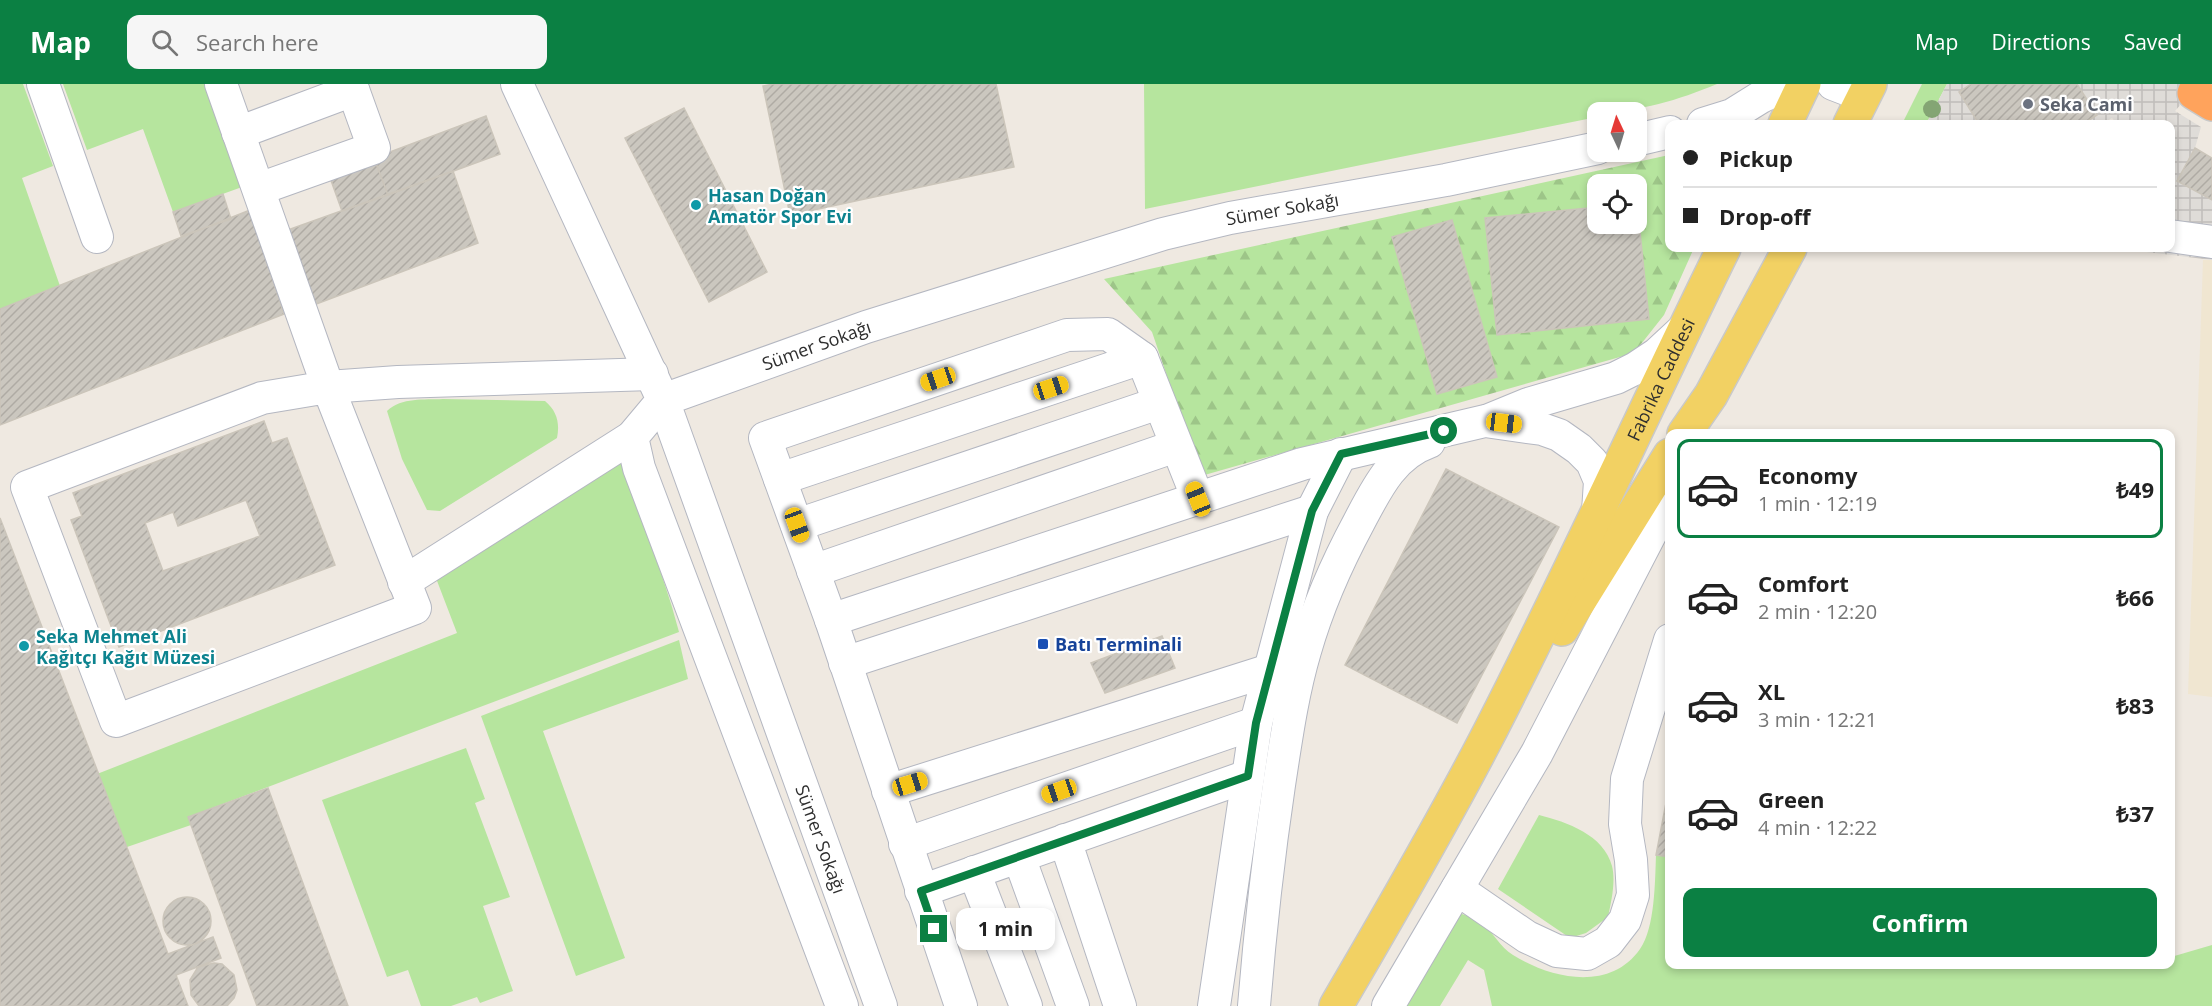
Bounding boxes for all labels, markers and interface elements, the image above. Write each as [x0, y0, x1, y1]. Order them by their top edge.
search box [127, 15, 547, 69]
text: Map [30, 23, 91, 61]
icon: search [148, 26, 181, 59]
text: Search here [196, 27, 319, 57]
text: Map [1915, 28, 1958, 56]
text: Directions [1991, 28, 2091, 56]
text: Saved [2124, 28, 2182, 56]
place label: Seka Cami [2040, 92, 2133, 116]
marker: Seka Cami [2021, 97, 2035, 111]
north arrow [1587, 102, 1647, 162]
map controls [1587, 102, 1647, 234]
text: Pickup [1719, 143, 1793, 173]
button: locate [1587, 174, 1647, 234]
place label: Hasan Doğan Amatör Spor Evi [708, 183, 852, 228]
street label: Sümer Sokağı [1224, 187, 1341, 231]
marker: Hasan Doğan Amatör Spor Evi [689, 198, 703, 212]
text: Drop-off [1719, 201, 1811, 231]
street label: Sümer Sokağı [759, 314, 874, 375]
street label: Fabrika Caddesi [1621, 314, 1700, 445]
car [918, 365, 958, 393]
car [1031, 374, 1071, 402]
car [1485, 412, 1523, 434]
route start [1430, 417, 1457, 444]
text: Economy [1758, 460, 1857, 490]
icon: car [1686, 462, 1740, 516]
text: ₺49 [2116, 474, 2154, 504]
car [1183, 479, 1213, 519]
text: 1 min · 12:19 [1758, 490, 1877, 517]
car [782, 505, 812, 545]
text: Comfort [1758, 568, 1849, 598]
icon: car [1686, 570, 1740, 624]
text: ₺66 [2116, 582, 2154, 612]
text: 2 min · 12:20 [1758, 598, 1877, 625]
place label: Seka Mehmet Ali Kağıtçı Kağıt Müzesi [36, 624, 215, 669]
place label: Batı Terminali [1055, 632, 1182, 656]
marker: Batı Terminali [1036, 637, 1050, 651]
marker: Seka Mehmet Ali Kağıtçı Kağıt Müzesi [17, 639, 31, 653]
text: XL [1758, 676, 1785, 706]
icon: car [1686, 678, 1740, 732]
text: ₺83 [2116, 690, 2154, 720]
text: 3 min · 12:21 [1758, 706, 1877, 733]
car [890, 770, 930, 798]
car [1039, 777, 1079, 805]
street label: Sümer Sokağı [790, 781, 852, 897]
text: Green [1758, 784, 1824, 814]
icon: car [1686, 786, 1740, 840]
text: ₺37 [2116, 798, 2154, 828]
text: 4 min · 12:22 [1758, 814, 1877, 841]
button: Confirm [1683, 888, 2157, 957]
callout: 1 min [955, 908, 1054, 950]
route end [920, 915, 947, 942]
text: 1 min [978, 915, 1033, 942]

